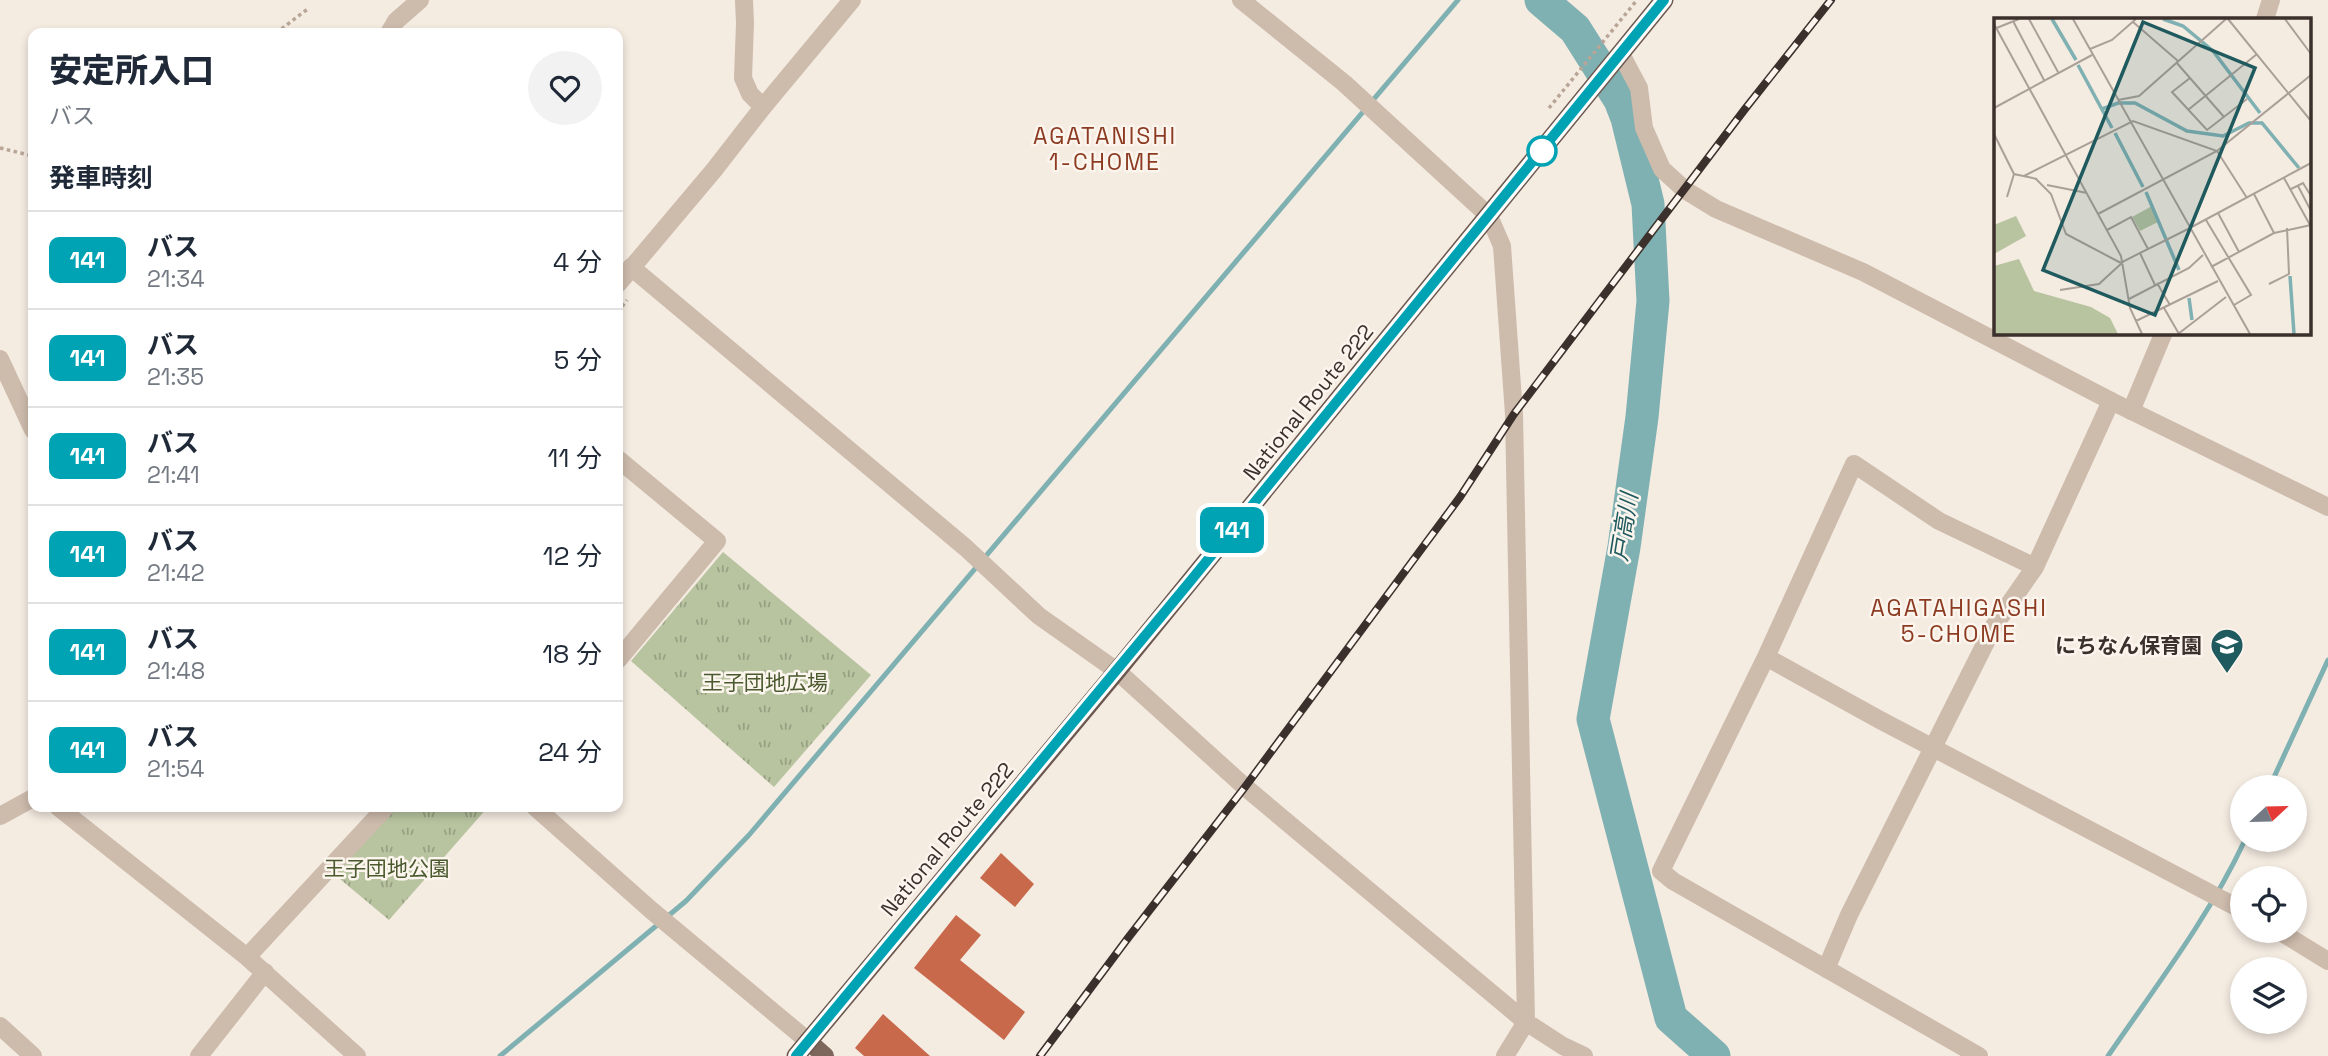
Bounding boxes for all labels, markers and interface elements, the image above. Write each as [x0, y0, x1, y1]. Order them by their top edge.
inset map [1994, 18, 2310, 334]
text: 安定所入口 [49, 50, 214, 92]
button: heart [528, 51, 602, 125]
text: バス [49, 101, 95, 131]
district label: AGATANISHI 1-CHOME [1033, 121, 1177, 177]
unlabelled marker [1527, 136, 1557, 166]
text: 発車時刻 [49, 161, 153, 195]
text: バス [147, 230, 199, 264]
text: 141 [69, 244, 106, 275]
text: 4 分 [553, 245, 602, 279]
text: 21:34 [147, 264, 205, 294]
street label: National Route 222 [1237, 319, 1379, 485]
text: バス [147, 328, 199, 362]
text: 141 [69, 342, 106, 373]
text: 5 分 [554, 343, 602, 377]
text: 21:35 [147, 362, 204, 392]
text: バス [147, 426, 199, 460]
text: 141 [69, 440, 106, 471]
text: 11 分 [548, 441, 602, 475]
text: 21:41 [147, 460, 200, 490]
water label: 戸高川 [1604, 488, 1645, 563]
line badge: 141 [1192, 507, 1272, 553]
text: 141 [1214, 514, 1250, 545]
text: バス [147, 524, 199, 558]
text: 141 [69, 538, 106, 569]
text: 12 分 [543, 539, 602, 573]
text: 21:42 [147, 558, 205, 588]
district label: AGATAHIGASHI 5-CHOME [1870, 593, 2048, 649]
text: バス [147, 622, 199, 656]
school or university icon: にちなん保育園 [2208, 626, 2246, 675]
place label: にちなん保育園 [2055, 632, 2202, 659]
text: 141 [69, 636, 106, 667]
text: 18 分 [542, 637, 602, 671]
text: 21:48 [147, 656, 205, 686]
park label: 王子団地広場 [702, 669, 828, 696]
text: バス [147, 720, 199, 754]
text: 141 [69, 734, 106, 765]
text: 24 分 [538, 735, 602, 769]
text: 21:54 [147, 754, 204, 784]
street label: National Route 222 [875, 756, 1019, 922]
north arrow [2230, 775, 2306, 852]
map controls [2230, 775, 2307, 1034]
park label: 王子団地公園 [324, 855, 450, 882]
button: locate [2230, 866, 2307, 943]
button: layers [2230, 957, 2307, 1034]

